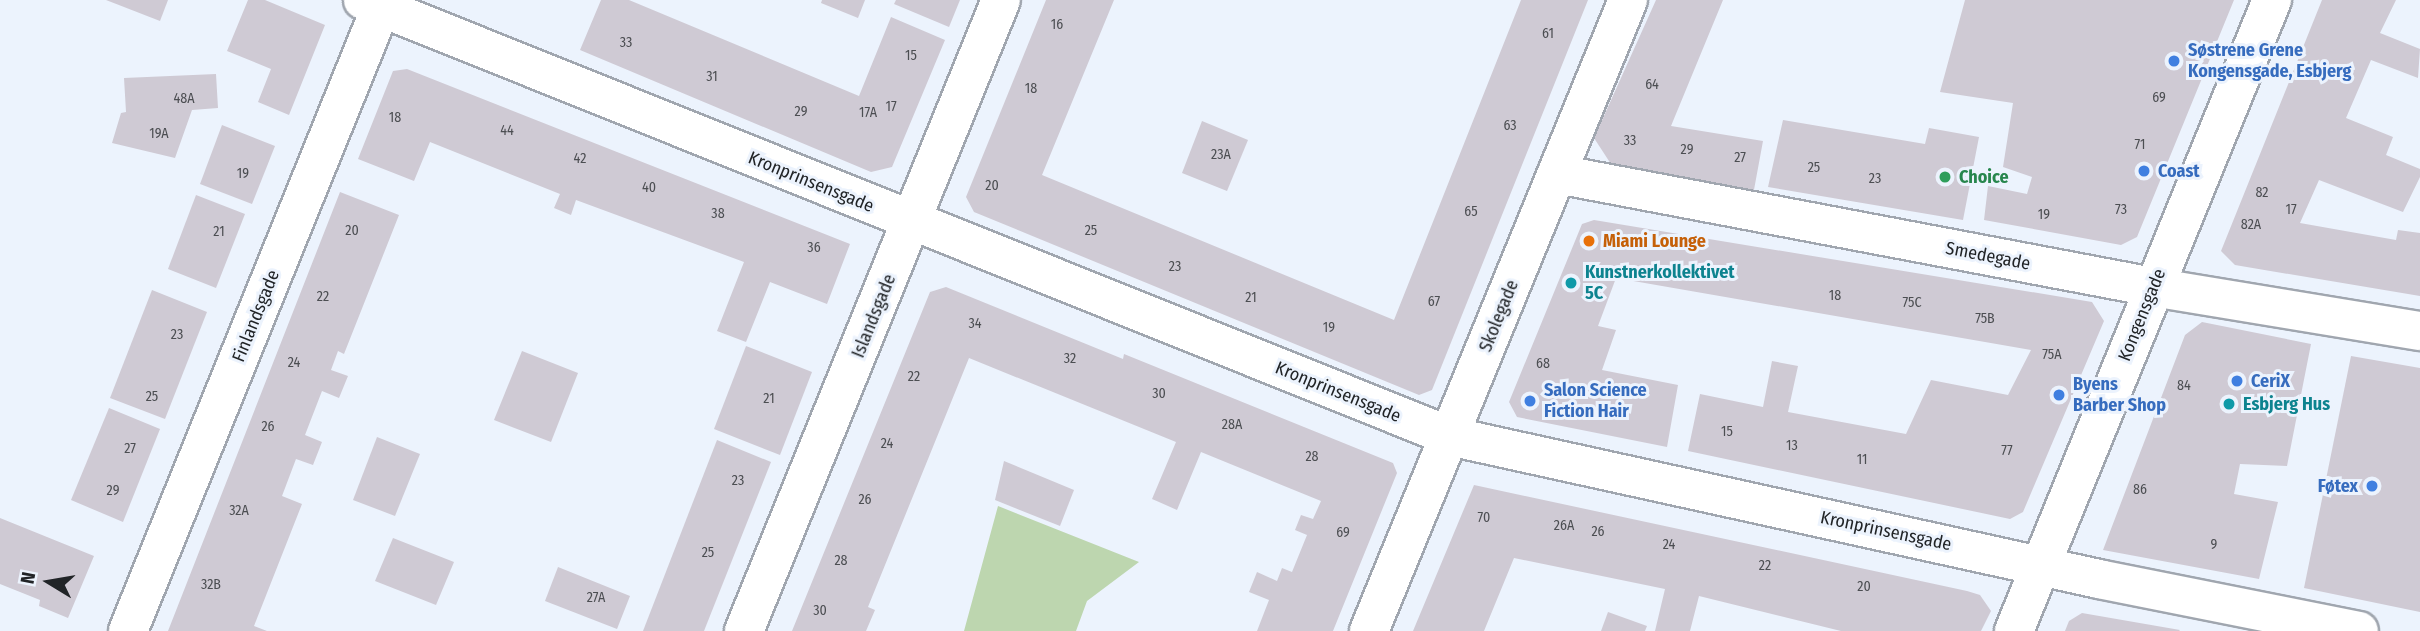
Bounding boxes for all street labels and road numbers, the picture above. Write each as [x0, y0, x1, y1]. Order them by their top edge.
street label: Kronprinsensgade [745, 147, 877, 217]
street label: Smedegade [1944, 237, 2032, 275]
street label: Kongensgade [2114, 266, 2170, 364]
street label: Finlandsgade [228, 267, 284, 365]
street label: Islandsgade [847, 271, 901, 361]
street label: Skolegade [1475, 277, 1523, 355]
street label: Kronprinsensgade [1272, 357, 1404, 427]
street label: Kronprinsensgade [1819, 507, 1953, 555]

